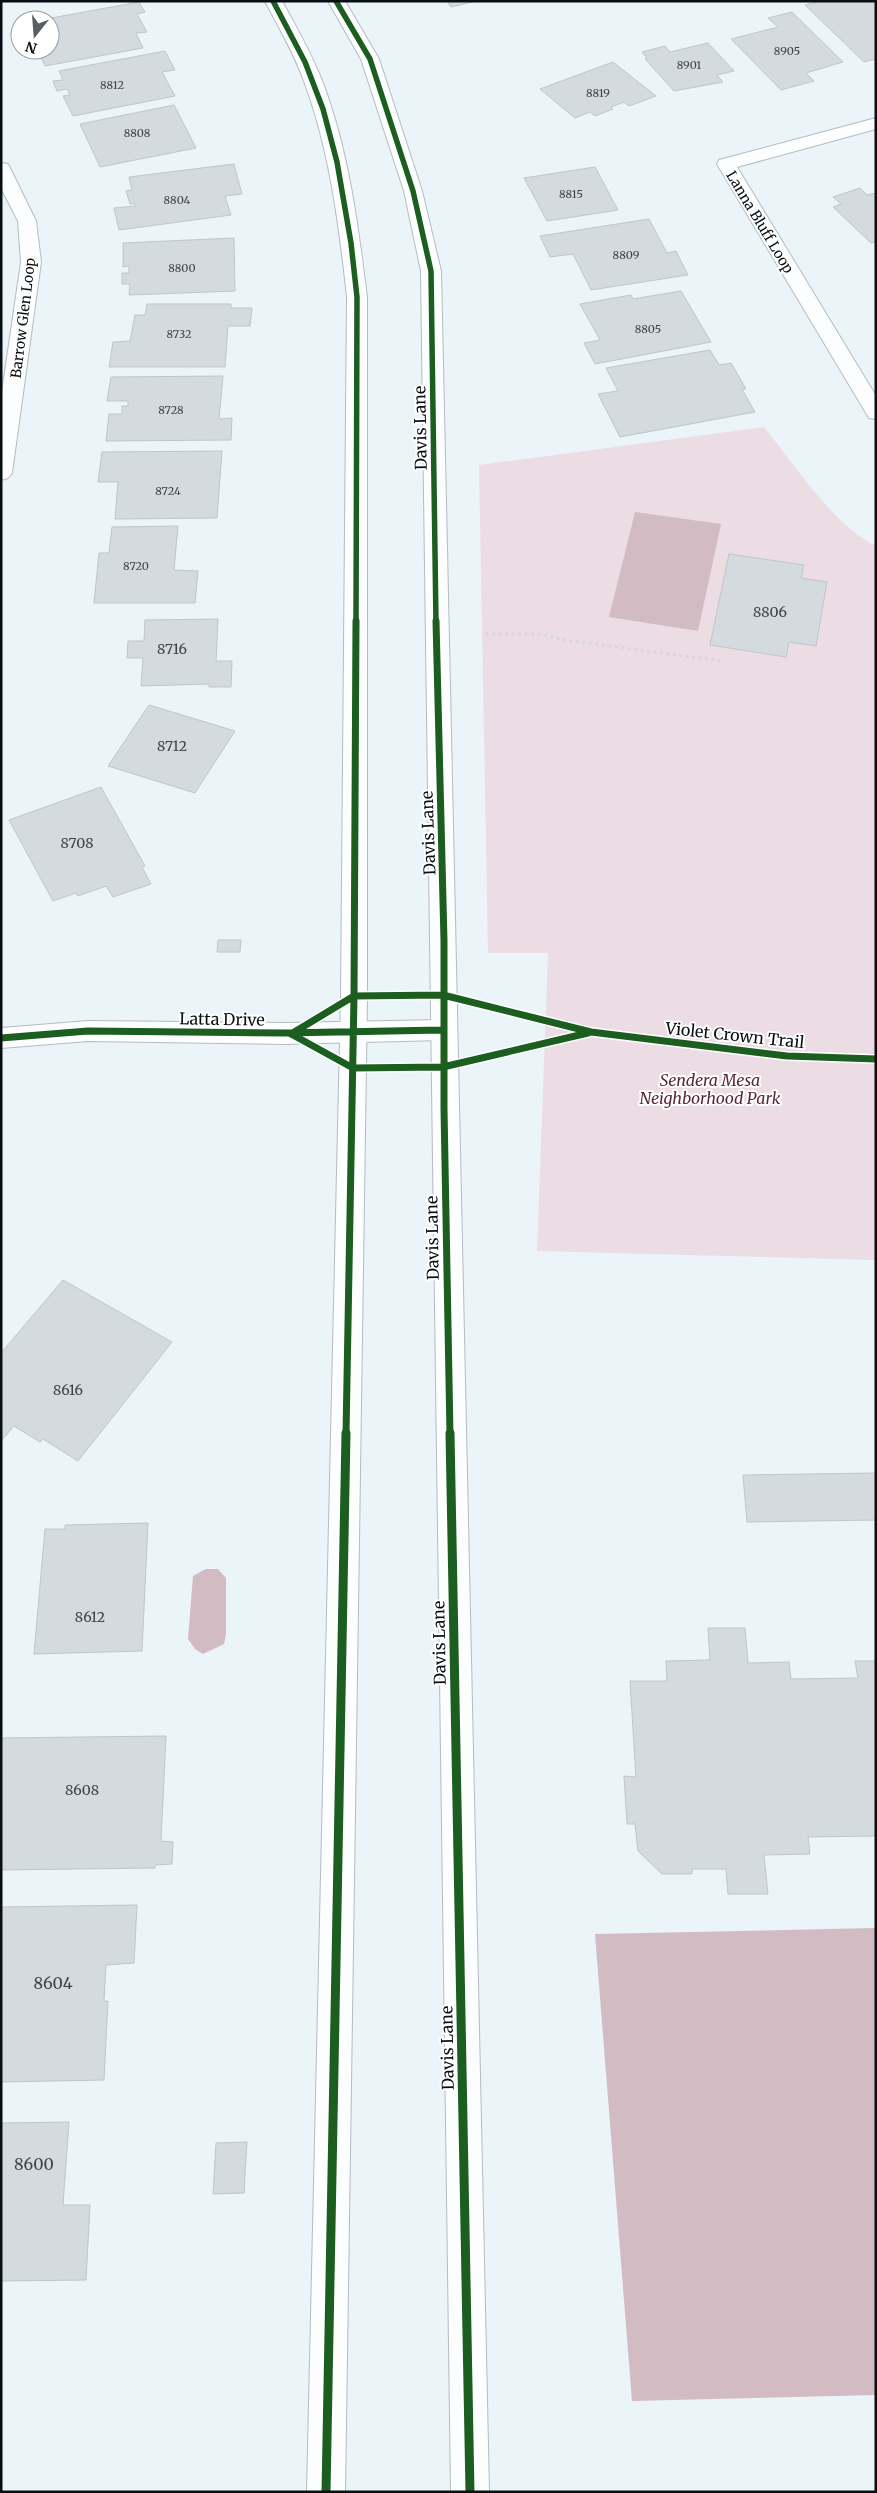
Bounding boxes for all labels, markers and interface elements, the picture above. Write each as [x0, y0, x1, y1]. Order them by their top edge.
north arrow [10, 10, 60, 60]
text: N [23, 37, 39, 58]
house number: 8905 [774, 44, 800, 58]
house number: 8901 [677, 58, 701, 72]
house number: 8812 [100, 78, 124, 92]
house number: 8819 [586, 86, 610, 100]
house number: 8808 [124, 126, 151, 140]
street label: Lanna Bluff Loop [722, 167, 798, 277]
house number: 8815 [559, 187, 583, 201]
house number: 8804 [164, 193, 191, 207]
house number: 8809 [613, 248, 640, 262]
street label: Barrow Glen Loop [7, 256, 39, 379]
house number: 8800 [168, 261, 196, 275]
house number: 8805 [635, 322, 661, 336]
house number: 8732 [167, 327, 191, 341]
street label: Davis Lane [409, 386, 431, 470]
house number: 8728 [158, 403, 184, 417]
house number: 8724 [155, 484, 181, 498]
house number: 8720 [123, 559, 149, 573]
house number: 8806 [753, 603, 787, 621]
house number: 8716 [157, 640, 187, 658]
house number: 8712 [157, 737, 187, 755]
street label: Davis Lane [417, 791, 439, 875]
house number: 8708 [61, 834, 93, 852]
street label: Latta Drive [179, 1008, 265, 1030]
street label: Violet Crown Trail [664, 1018, 806, 1052]
park label: Sendera Mesa Neighborhood Park [640, 1070, 781, 1108]
street label: Davis Lane [421, 1196, 443, 1280]
house number: 8616 [53, 1381, 83, 1399]
street label: Davis Lane [428, 1601, 450, 1685]
house number: 8612 [75, 1608, 105, 1626]
house number: 8608 [65, 1781, 99, 1799]
house number: 8604 [33, 1973, 73, 1993]
street label: Davis Lane [436, 2006, 458, 2090]
house number: 8600 [14, 2154, 54, 2174]

